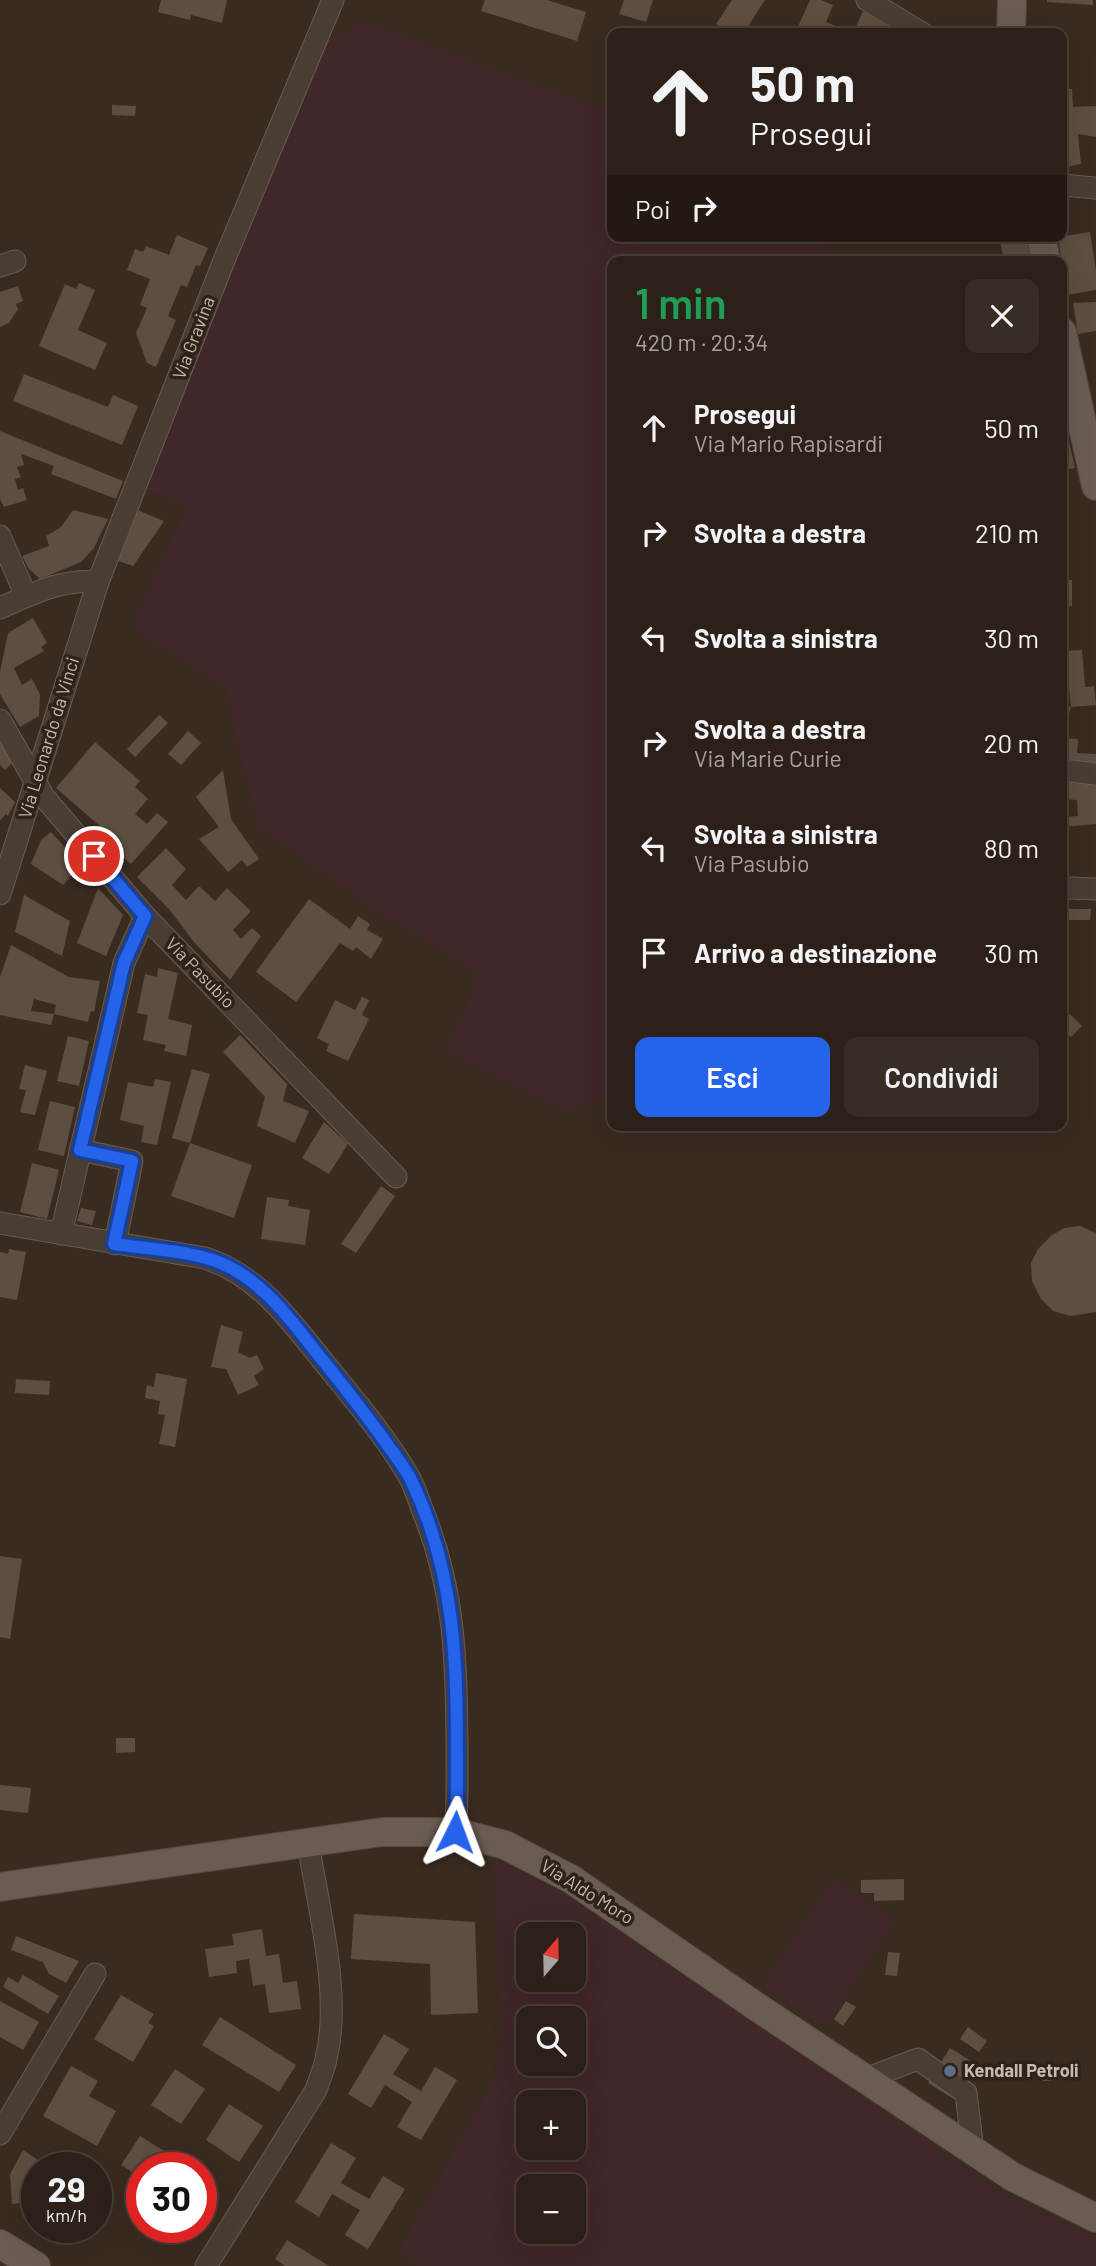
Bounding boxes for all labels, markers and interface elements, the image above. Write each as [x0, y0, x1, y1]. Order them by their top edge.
text: 50 m [750, 53, 855, 112]
icon: ahead [635, 56, 726, 147]
text: Prosegui [750, 113, 873, 151]
icon: right [685, 189, 723, 227]
text: Poi [635, 193, 671, 224]
text: 1 min [635, 277, 727, 327]
button: close [965, 279, 1039, 353]
street label: Via Gravina [167, 293, 219, 382]
text: 420 m · 20:34 [635, 328, 768, 356]
text: Prosegui [694, 398, 796, 429]
icon: ahead [635, 409, 673, 447]
text: 50 m [984, 412, 1039, 443]
text: Via Mario Rapisardi [694, 429, 883, 457]
icon: right [635, 514, 673, 552]
text: Svolta a destra [694, 517, 866, 548]
text: 210 m [975, 517, 1039, 548]
icon: left [635, 619, 673, 657]
text: Svolta a sinistra [694, 622, 878, 653]
text: 30 m [984, 622, 1039, 653]
street label: Via Leonardo da Vinci [13, 654, 83, 821]
text: Svolta a destra [694, 713, 866, 744]
icon: right [635, 724, 673, 762]
text: 20 m [984, 727, 1039, 758]
text: Via Marie Curie [694, 744, 842, 772]
text: Svolta a sinistra [694, 818, 878, 849]
pin [64, 826, 124, 886]
icon: left [635, 829, 673, 867]
text: 80 m [984, 832, 1039, 863]
icon: arrive [75, 837, 113, 875]
text: Via Pasubio [694, 849, 809, 877]
street label: Via Pasubio [161, 932, 240, 1012]
icon: arrive [635, 934, 673, 972]
text: Arrivo a destinazione [694, 937, 937, 968]
text: 30 m [984, 937, 1039, 968]
button: Esci [635, 1037, 830, 1117]
button: Condividi [844, 1037, 1039, 1117]
position arrow [418, 1795, 492, 1869]
street label: Via Aldo Moro [537, 1854, 638, 1928]
north arrow [516, 1922, 586, 1992]
map controls [516, 1922, 586, 2244]
button: search [516, 2006, 586, 2076]
place label: Kendall Petroli [964, 2059, 1079, 2081]
marker: Kendall Petroli [942, 2063, 958, 2079]
button: + [516, 2090, 586, 2160]
speed limit sign: 30 [126, 2152, 217, 2243]
text: 29 [47, 2167, 86, 2209]
button: − [516, 2174, 586, 2244]
text: km/h [46, 2204, 87, 2226]

